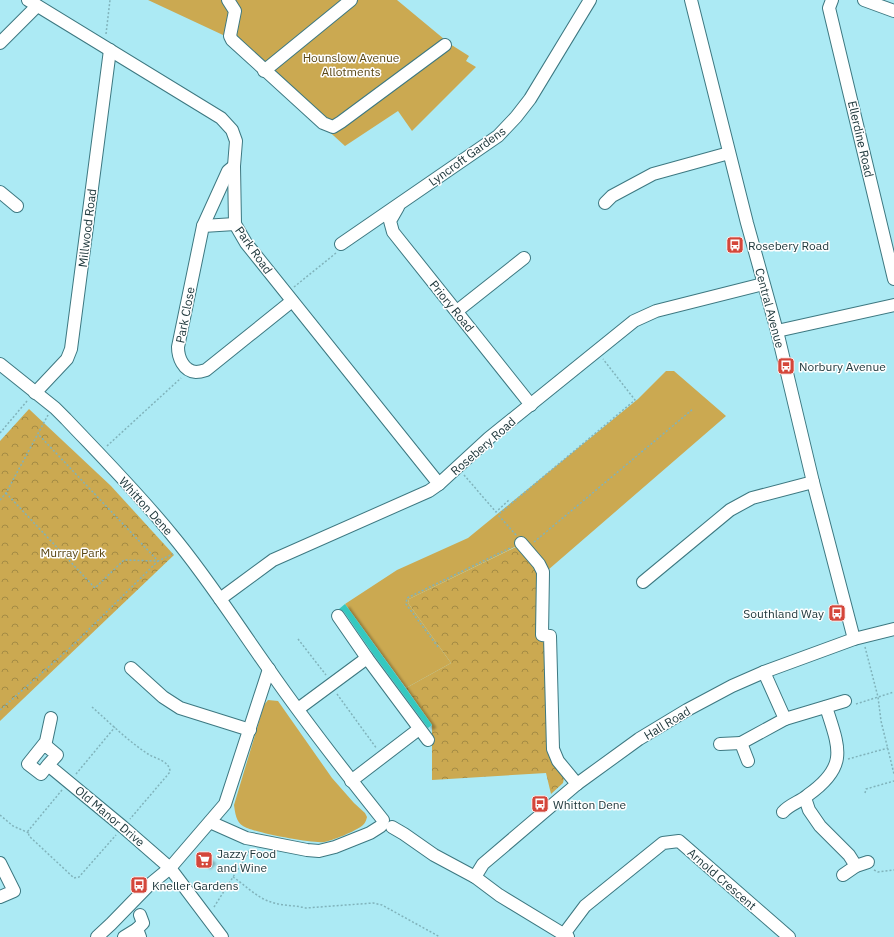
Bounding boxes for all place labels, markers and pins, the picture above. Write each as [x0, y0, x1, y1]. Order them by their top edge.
bus stop icon: Rosebery Road [725, 235, 745, 255]
place label: Rosebery Road [748, 238, 829, 253]
bus stop icon: Norbury Avenue [776, 356, 796, 376]
place label: Norbury Avenue [799, 359, 886, 374]
bus stop icon: Southland Way [827, 603, 847, 623]
place label: Southland Way [743, 606, 824, 621]
bus stop icon: Whitton Dene [530, 794, 550, 814]
place label: Whitton Dene [553, 797, 627, 812]
place label: Jazzy Food and Wine [217, 846, 276, 875]
supermarket icon: Jazzy Food and Wine [194, 850, 214, 870]
bus stop icon: Kneller Gardens [129, 875, 149, 895]
place label: Kneller Gardens [152, 878, 239, 893]

